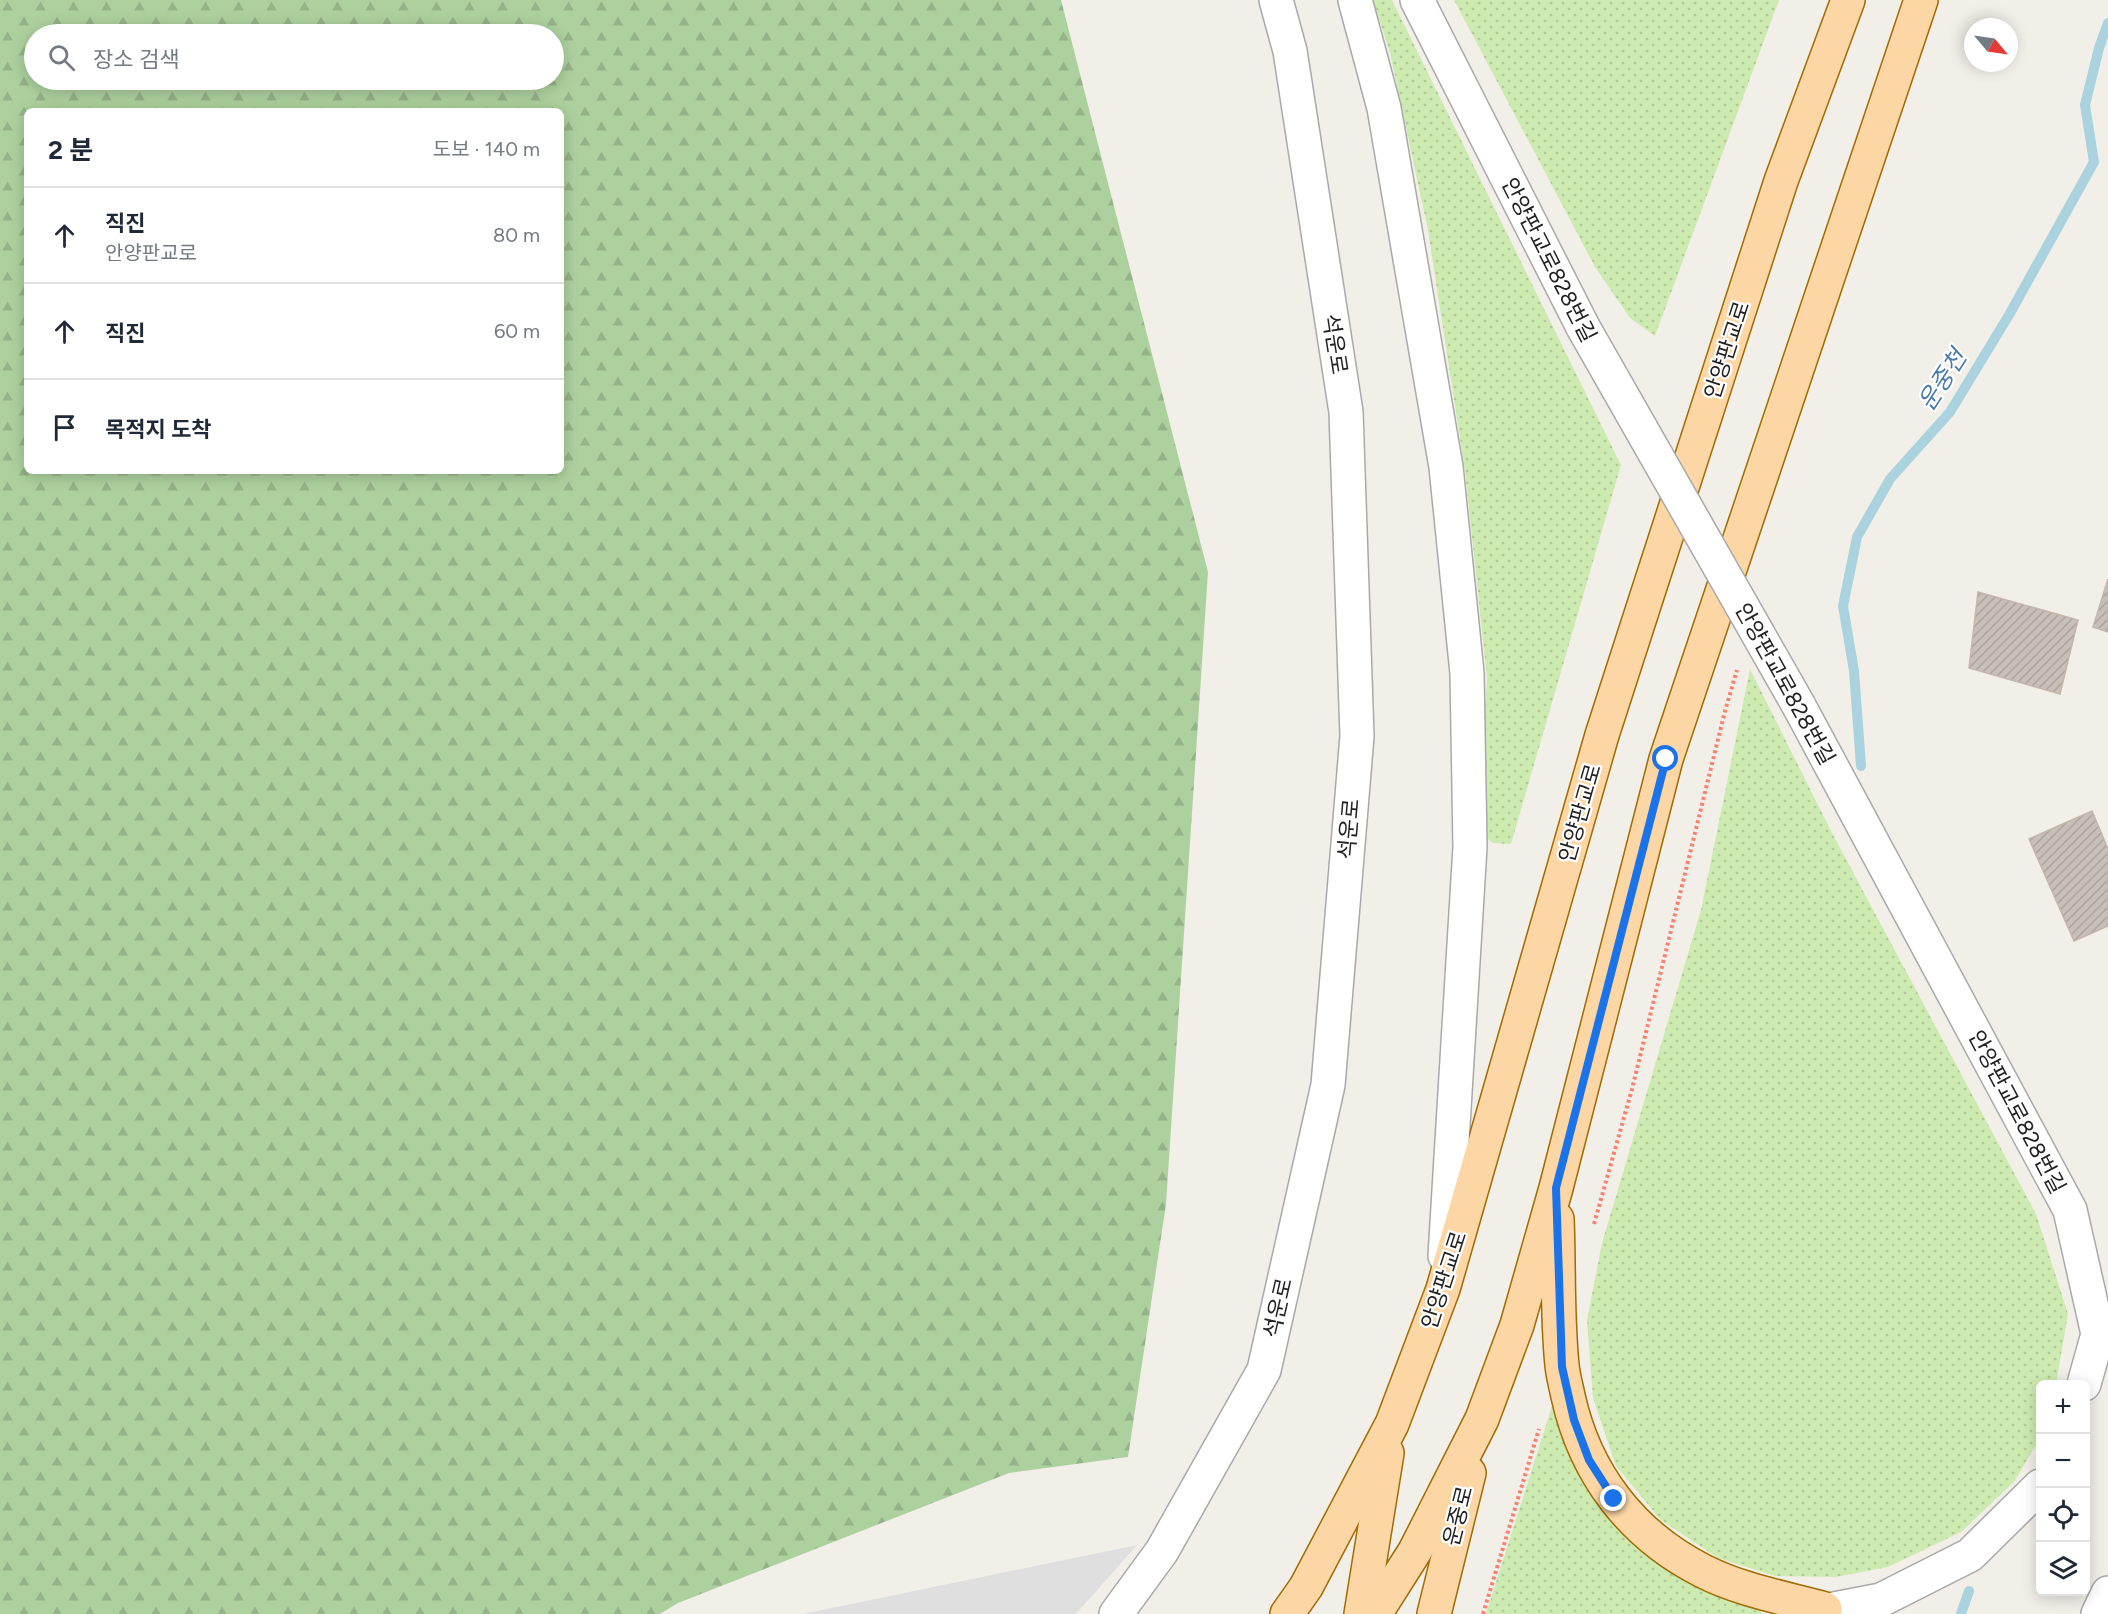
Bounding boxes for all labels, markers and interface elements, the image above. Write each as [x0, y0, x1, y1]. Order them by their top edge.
north arrow [1964, 18, 2018, 72]
search box [24, 24, 564, 90]
icon: search [45, 41, 78, 74]
text: 장소 검색 [93, 46, 179, 73]
text: 2 분 [48, 134, 93, 166]
text: 도보 · 140 m [433, 137, 540, 161]
street label: 안양판교로828번길 [1496, 173, 1602, 347]
text: 직진 [105, 210, 145, 237]
icon: ahead [48, 219, 81, 252]
text: 80 m [493, 223, 540, 247]
text: 안양판교로 [105, 241, 197, 265]
street label: 안양판교로 [1699, 298, 1755, 402]
street label: 석운로 [1317, 312, 1353, 376]
icon: ahead [48, 315, 81, 348]
text: 60 m [494, 319, 540, 343]
text: 직진 [105, 320, 145, 347]
water label: 운중천 [1912, 342, 1974, 416]
icon: arrive [48, 411, 81, 444]
text: 목적지 도착 [105, 416, 211, 443]
street label: 안양판교로828번길 [1729, 598, 1841, 770]
route start [1652, 745, 1678, 771]
street label: 안양판교로 [1553, 761, 1607, 865]
street label: 석운로 [1333, 798, 1365, 860]
street label: 안양판교로828번길 [1963, 1026, 2071, 1198]
street label: 안양판교로 [1416, 1228, 1472, 1332]
street label: 석운로 [1258, 1275, 1298, 1341]
map controls [2036, 1380, 2090, 1596]
button: + [2036, 1380, 2090, 1434]
button: − [2036, 1434, 2090, 1488]
street label: 운중로 [1438, 1483, 1478, 1549]
route end [1600, 1485, 1626, 1511]
button: locate [2036, 1488, 2090, 1542]
button: layers [2036, 1542, 2090, 1596]

